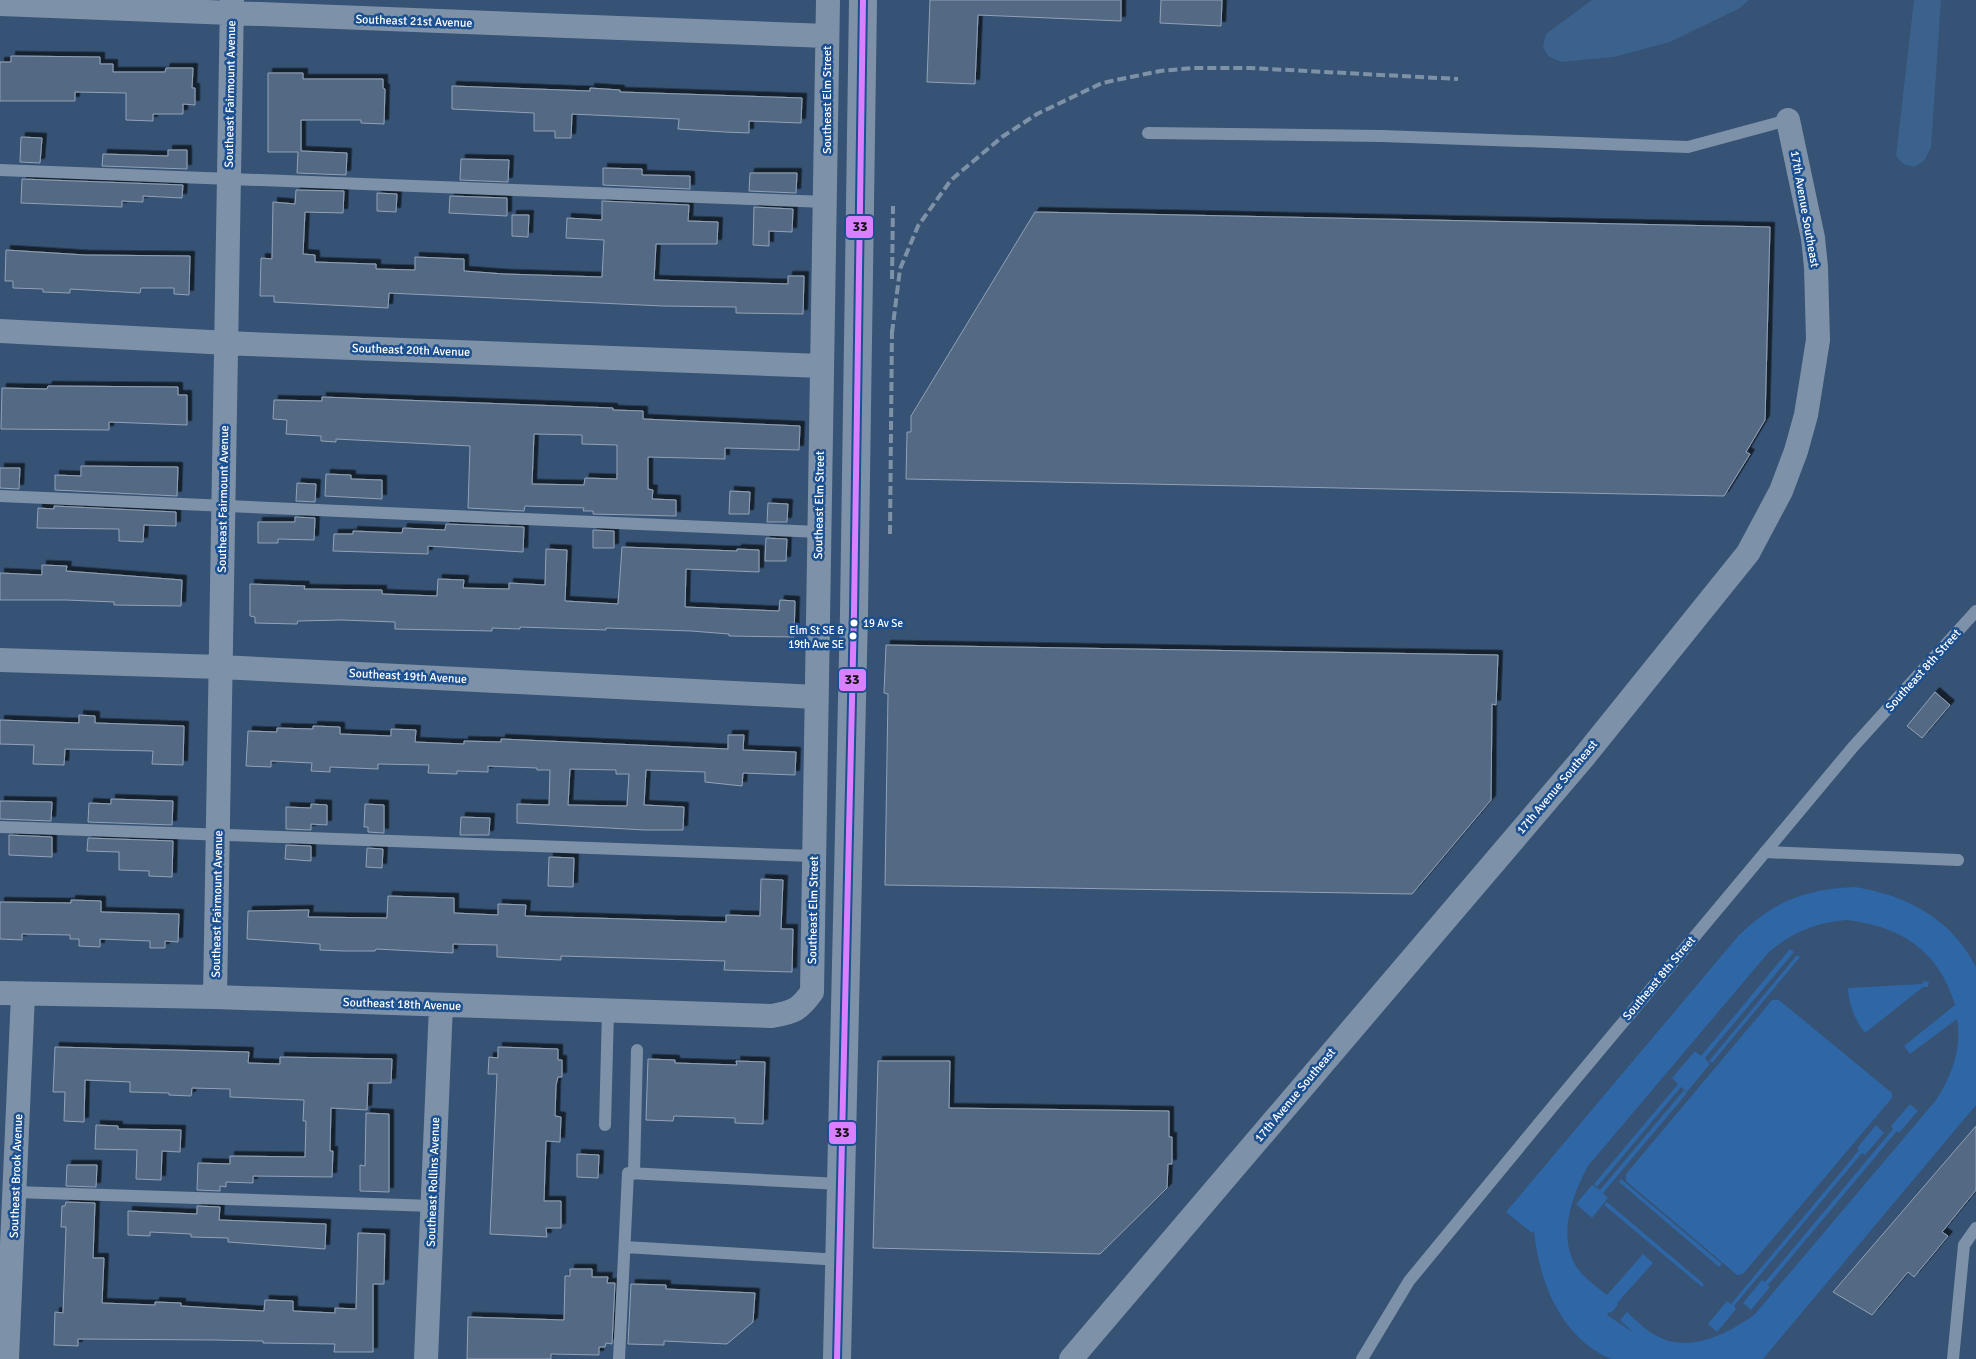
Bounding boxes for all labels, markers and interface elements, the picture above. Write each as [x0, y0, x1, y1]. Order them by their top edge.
street label: Southeast 21st Avenue [355, 12, 473, 31]
street label: Southeast Fairmount Avenue [222, 20, 239, 168]
street label: Southeast Elm Street [820, 46, 835, 154]
street label: 17th Avenue Southeast [1787, 150, 1822, 269]
line badge: 33 [845, 215, 874, 239]
text: 33 [852, 218, 868, 235]
street label: Southeast 20th Avenue [352, 341, 470, 360]
street label: Southeast Fairmount Avenue [215, 425, 232, 573]
street label: Southeast Elm Street [811, 451, 828, 559]
place label: 19 Av Se [863, 617, 903, 630]
marker: 19 Av Se [849, 618, 859, 628]
place label: Elm St SE & 19th Ave SE [788, 624, 844, 651]
street label: Southeast 8th Street [1882, 626, 1964, 715]
marker: Elm St SE & 19th Ave SE [848, 631, 858, 641]
street label: Southeast 19th Avenue [349, 666, 467, 687]
line badge: 33 [838, 668, 867, 692]
text: 33 [844, 671, 860, 688]
street label: 17th Avenue Southeast [1514, 737, 1601, 837]
street label: Southeast Fairmount Avenue [209, 830, 226, 978]
street label: Southeast Elm Street [805, 856, 822, 964]
street label: Southeast 8th Street [1620, 933, 1699, 1024]
street label: Southeast 18th Avenue [343, 995, 461, 1014]
street label: 17th Avenue Southeast [1252, 1045, 1339, 1145]
street label: Southeast Brook Avenue [7, 1114, 26, 1238]
street label: Southeast Rollins Avenue [424, 1117, 443, 1247]
line badge: 33 [828, 1121, 857, 1145]
text: 33 [834, 1124, 850, 1141]

